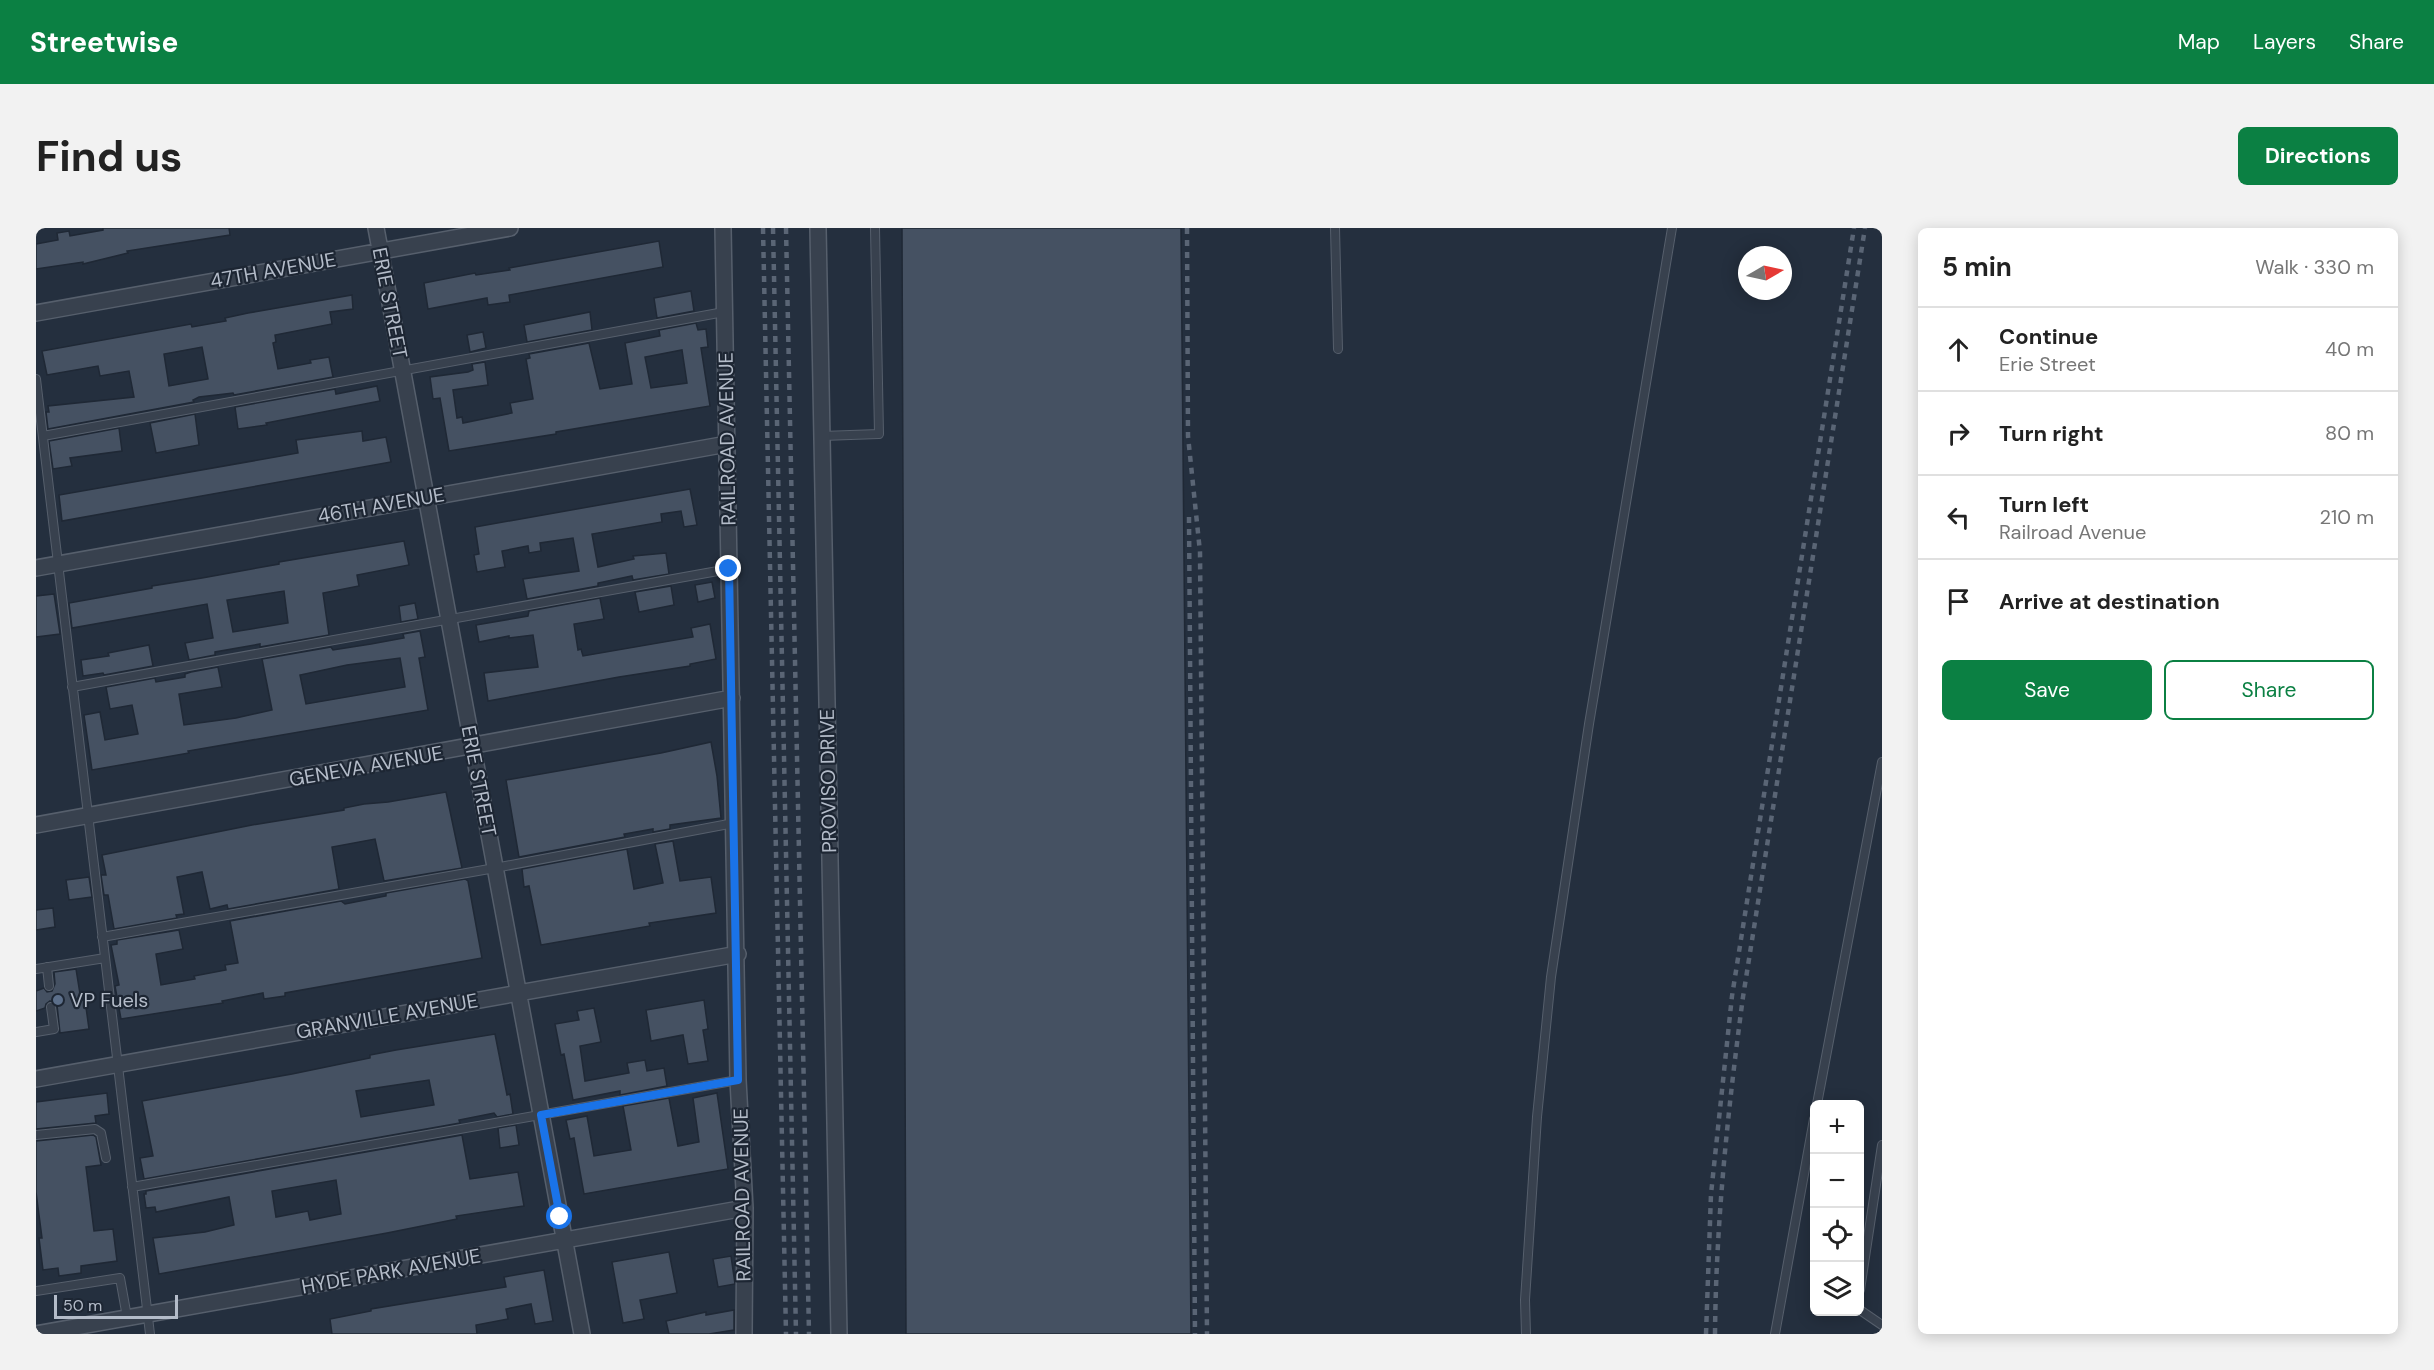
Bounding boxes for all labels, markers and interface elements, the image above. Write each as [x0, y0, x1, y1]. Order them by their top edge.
text: Streetwise [30, 24, 178, 61]
text: Map [2178, 28, 2220, 56]
text: Layers [2253, 28, 2316, 56]
text: Share [2349, 28, 2404, 56]
button: Directions [2238, 127, 2398, 185]
text: Find us [36, 129, 182, 184]
street label: ERIE STREET [366, 245, 414, 361]
street label: 47TH AVENUE [208, 246, 338, 294]
north arrow [1738, 246, 1792, 300]
text: 5 min [1942, 250, 2012, 284]
text: Walk · 330 m [2255, 254, 2374, 280]
text: Continue [1999, 322, 2098, 351]
icon: ahead [1942, 333, 1975, 366]
text: 40 m [2325, 336, 2374, 362]
text: Erie Street [1999, 351, 2096, 377]
street label: RAILROAD AVENUE [712, 352, 742, 526]
icon: right [1942, 417, 1975, 450]
text: Turn right [1999, 419, 2104, 448]
text: 80 m [2325, 420, 2374, 446]
street label: 46TH AVENUE [316, 481, 446, 529]
text: Turn left [1999, 490, 2089, 519]
icon: left [1942, 501, 1975, 534]
text: 210 m [2319, 504, 2374, 530]
text: Railroad Avenue [1999, 519, 2146, 545]
route end [715, 555, 741, 581]
icon: arrive [1942, 585, 1975, 618]
text: Arrive at destination [1999, 587, 2220, 616]
button: Save [1942, 660, 2152, 720]
button: Share [2164, 660, 2374, 720]
street label: PROVISO DRIVE [814, 709, 842, 853]
street label: ERIE STREET [455, 723, 503, 839]
street label: GENEVA AVENUE [287, 740, 445, 792]
place label: VP Fuels [70, 987, 148, 1013]
street label: GRANVILLE AVENUE [294, 987, 480, 1045]
marker: VP Fuels [51, 993, 65, 1007]
map controls [1810, 1100, 1864, 1316]
button: + [1810, 1100, 1864, 1154]
street label: RAILROAD AVENUE [727, 1108, 757, 1282]
button: − [1810, 1154, 1864, 1208]
route start [546, 1203, 572, 1229]
button: locate [1810, 1208, 1864, 1262]
street label: HYDE PARK AVENUE [299, 1242, 483, 1300]
button: layers [1810, 1262, 1864, 1316]
scale bar [54, 1292, 178, 1320]
text: 50 m [63, 1295, 102, 1316]

